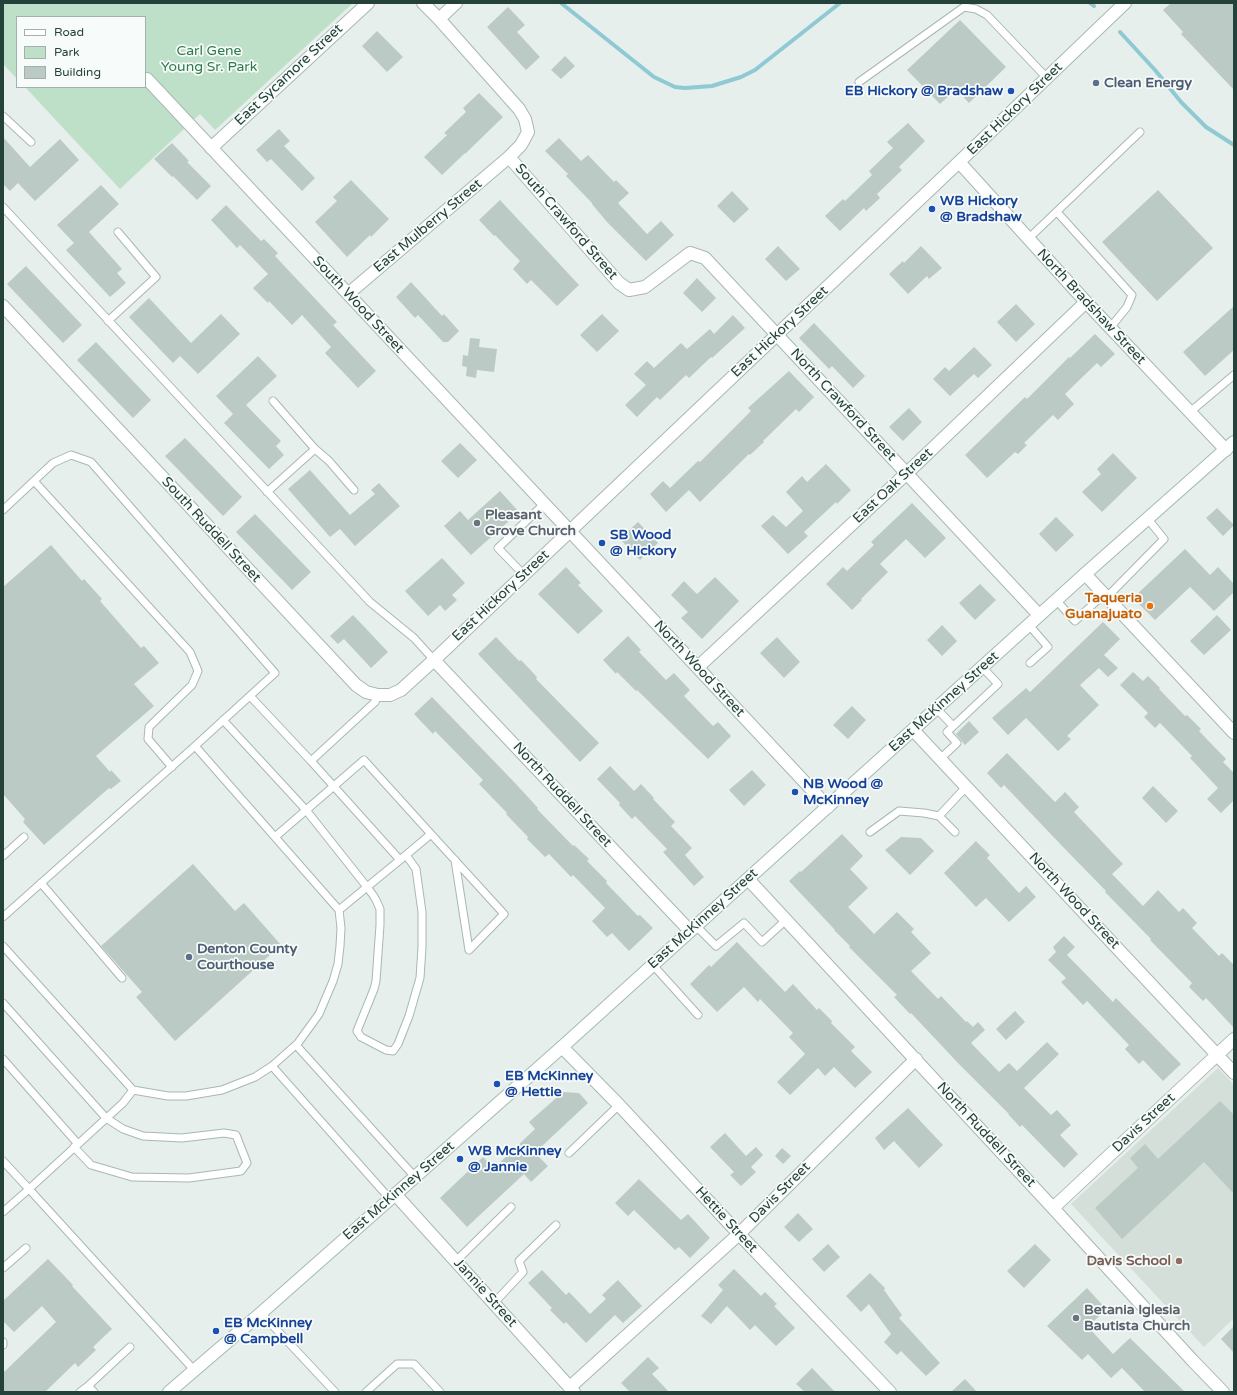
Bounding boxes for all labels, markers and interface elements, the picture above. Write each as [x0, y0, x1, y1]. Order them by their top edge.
legend [16, 16, 146, 88]
street label: East Sycamore Street [232, 21, 346, 129]
text: Road [54, 25, 84, 39]
park label: Carl Gene Young Sr. Park [161, 43, 257, 76]
text: Park [54, 45, 80, 59]
street label: East Hickory Street [964, 59, 1066, 159]
text: Building [54, 65, 101, 79]
place label: Clean Energy [1104, 75, 1192, 91]
marker: Clean Energy [1091, 78, 1101, 88]
place label: EB Hickory @ Bradshaw [845, 83, 1003, 99]
marker: EB Hickory @ Bradshaw [1006, 86, 1016, 96]
street label: South Crawford Street [511, 161, 621, 283]
street label: East Mulberry Street [370, 176, 486, 276]
place label: WB Hickory @ Bradshaw [940, 193, 1022, 226]
marker: WB Hickory @ Bradshaw [927, 204, 937, 214]
street label: North Bradshaw Street [1033, 246, 1149, 368]
street label: South Wood Street [309, 253, 407, 357]
street label: East Hickory Street [728, 283, 832, 381]
street label: North Crawford Street [787, 345, 899, 465]
street label: East Oak Street [850, 445, 936, 527]
street label: South Ruddell Street [158, 474, 264, 586]
place label: Pleasant Grove Church [485, 507, 576, 540]
marker: Pleasant Grove Church [472, 518, 482, 528]
place label: SB Wood @ Hickory [610, 527, 676, 560]
marker: SB Wood @ Hickory [597, 538, 607, 548]
street label: East Hickory Street [449, 547, 553, 645]
place label: Taqueria Guanajuato [1065, 590, 1142, 622]
marker: Taqueria Guanajuato [1145, 601, 1155, 611]
street label: North Wood Street [650, 617, 748, 721]
street label: East McKinney Street [886, 648, 1002, 756]
street label: North Ruddell Street [509, 739, 615, 851]
place label: NB Wood @ McKinney [803, 776, 883, 808]
marker: NB Wood @ McKinney [790, 787, 800, 797]
street label: North Wood Street [1025, 849, 1123, 953]
street label: East McKinney Street [645, 865, 761, 973]
place label: Denton County Courthouse [197, 941, 297, 974]
marker: Denton County Courthouse [184, 952, 194, 962]
place label: EB McKinney @ Hettie [505, 1068, 593, 1100]
marker: EB McKinney @ Hettie [492, 1079, 502, 1089]
street label: North Ruddell Street [933, 1079, 1039, 1191]
street label: Davis Street [1109, 1090, 1179, 1156]
street label: East McKinney Street [340, 1138, 458, 1244]
place label: WB McKinney @ Jannie [468, 1143, 562, 1176]
marker: WB McKinney @ Jannie [455, 1154, 465, 1164]
street label: Davis Street [746, 1159, 814, 1227]
street label: Hettie Street [691, 1184, 761, 1256]
place label: Davis School [1086, 1253, 1171, 1269]
street label: Jannie Street [450, 1255, 520, 1331]
marker: Davis School [1174, 1256, 1184, 1266]
place label: Betania Iglesia Bautista Church [1084, 1302, 1190, 1334]
marker: Betania Iglesia Bautista Church [1071, 1313, 1081, 1323]
place label: EB McKinney @ Campbell [224, 1315, 312, 1348]
marker: EB McKinney @ Campbell [211, 1326, 221, 1336]

